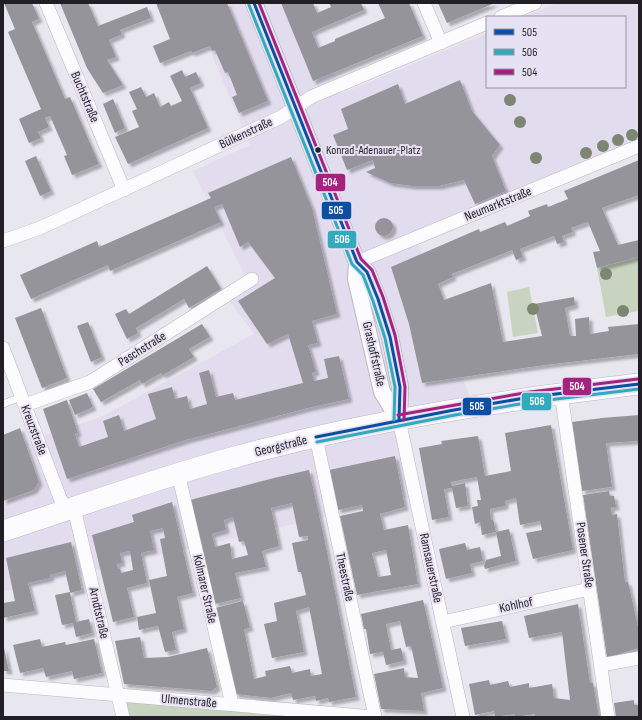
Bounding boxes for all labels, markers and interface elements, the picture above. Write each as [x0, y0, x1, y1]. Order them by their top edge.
legend [486, 16, 626, 88]
text: 505 [522, 25, 537, 40]
text: 506 [522, 45, 537, 60]
text: 504 [522, 65, 537, 80]
street label: Buchtstraße [67, 69, 103, 125]
street label: Bülkenstraße [217, 114, 275, 152]
place label: Konrad-Adenauer-Platz [326, 143, 421, 158]
marker: Konrad-Adenauer-Platz [313, 145, 323, 155]
line badge: 504 [315, 173, 346, 192]
text: 504 [322, 176, 338, 189]
street label: Neumarktstraße [462, 183, 534, 225]
line badge: 505 [321, 201, 352, 220]
text: 505 [329, 204, 344, 217]
line badge: 506 [327, 230, 357, 249]
text: 506 [334, 233, 350, 246]
street label: Grashoffstraße [359, 320, 389, 388]
street label: Paschstraße [115, 328, 169, 370]
line badge: 504 [562, 377, 592, 396]
text: 504 [569, 380, 585, 393]
line badge: 506 [521, 392, 552, 411]
text: 506 [529, 395, 545, 408]
line badge: 505 [462, 397, 492, 416]
text: 505 [470, 400, 485, 413]
street label: Kreuzstraße [17, 403, 51, 457]
street label: Georgstraße [253, 432, 309, 460]
street label: Posener Straße [572, 521, 598, 589]
street label: Ramsauerstraße [416, 532, 446, 604]
street label: Theestraße [332, 551, 358, 603]
street label: Kolmarer Straße [189, 553, 221, 625]
street label: Arndtstraße [85, 585, 113, 640]
street label: Kohlhof [498, 594, 534, 616]
street label: Ulmenstraße [160, 691, 218, 711]

